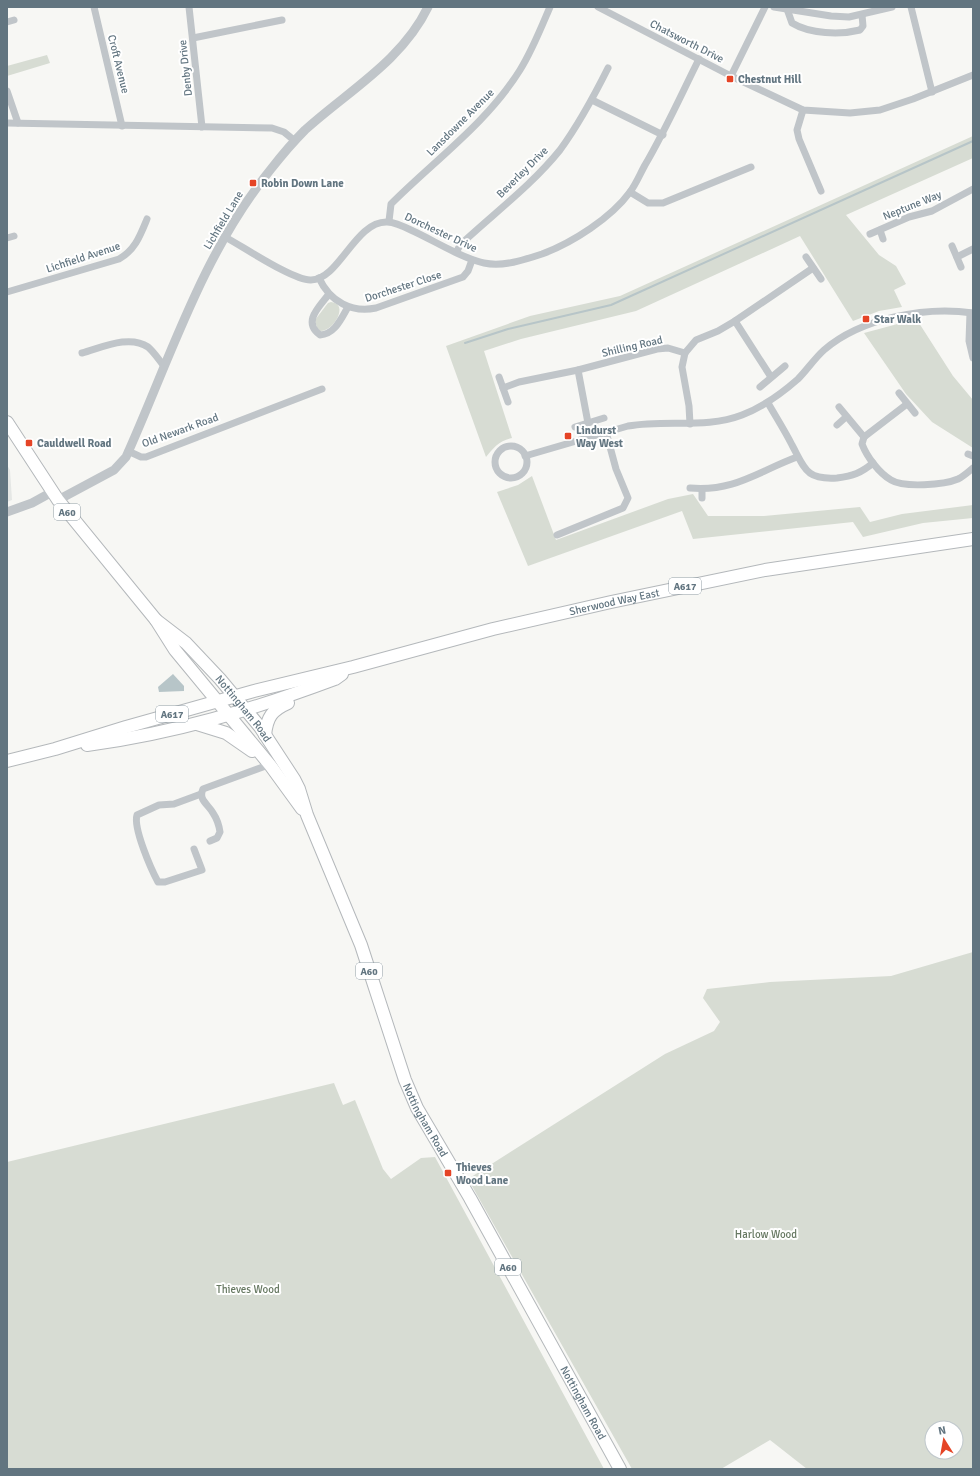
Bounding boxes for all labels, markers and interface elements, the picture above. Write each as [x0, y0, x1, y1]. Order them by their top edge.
street label: Chatsworth Drive [648, 17, 726, 66]
street label: Croft Avenue [105, 33, 132, 95]
street label: Denby Drive [176, 39, 195, 97]
place label: Chestnut Hill [738, 73, 802, 86]
marker: Chestnut Hill [725, 74, 735, 84]
street label: Lansdowne Avenue [424, 86, 497, 159]
street label: Beverley Drive [494, 144, 551, 201]
place label: Robin Down Lane [261, 177, 344, 190]
marker: Robin Down Lane [248, 178, 258, 188]
street label: Neptune Way [881, 187, 944, 223]
street label: Lichfield Lane [201, 189, 246, 252]
street label: Dorchester Drive [402, 210, 479, 255]
street label: Lichfield Avenue [44, 239, 122, 276]
street label: Dorchester Close [363, 268, 443, 305]
place label: Star Walk [874, 313, 921, 326]
marker: Star Walk [861, 314, 871, 324]
street label: Shilling Road [600, 333, 664, 360]
street label: Old Newark Road [140, 411, 220, 450]
place label: Lindurst Way West [576, 424, 623, 450]
marker: Lindurst Way West [563, 431, 573, 441]
place label: Cauldwell Road [37, 437, 111, 450]
marker: Cauldwell Road [24, 438, 34, 448]
road number: A60 [54, 504, 80, 520]
road number: A617 [669, 578, 701, 594]
street label: Sherwood Way East [568, 586, 661, 618]
street label: Nottingham Road [212, 673, 274, 745]
road number: A617 [156, 706, 188, 722]
road number: A60 [356, 963, 382, 979]
street label: Nottingham Road [400, 1081, 450, 1160]
place label: Thieves Wood Lane [456, 1161, 509, 1187]
marker: Thieves Wood Lane [443, 1168, 453, 1178]
park label: Harlow Wood [735, 1228, 797, 1241]
road number: A60 [495, 1259, 521, 1275]
park label: Thieves Wood [216, 1283, 280, 1296]
street label: Nottingham Road [557, 1364, 609, 1442]
north arrow [924, 1420, 964, 1460]
text: N [937, 1424, 947, 1438]

